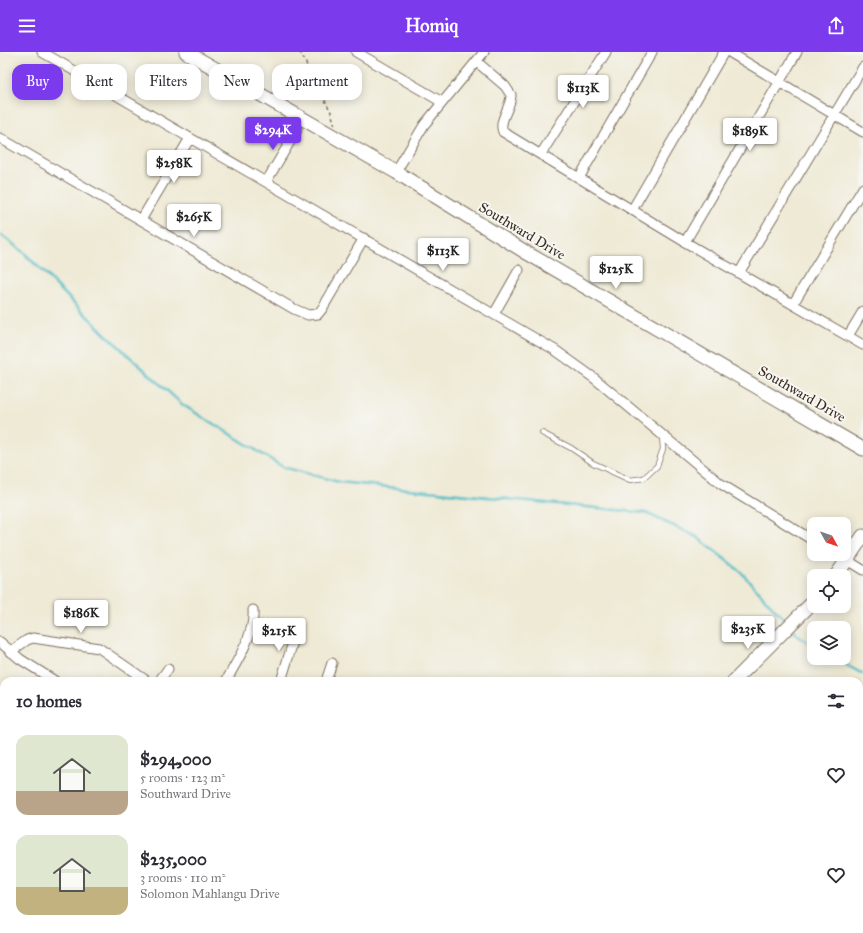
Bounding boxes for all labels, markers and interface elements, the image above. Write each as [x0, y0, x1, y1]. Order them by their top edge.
icon: menu [16, 15, 38, 37]
text: Homiq [405, 15, 458, 37]
icon: share [825, 15, 847, 37]
chip: Buy [12, 64, 63, 100]
chip: Rent [71, 64, 127, 100]
chip: Filters [135, 64, 201, 100]
chip: New [209, 64, 264, 100]
chip: Apartment [272, 64, 362, 100]
pin: $113K [555, 75, 611, 109]
text: $113K [567, 80, 599, 96]
pin: $294K [245, 117, 301, 151]
pin: $189K [722, 118, 778, 152]
text: $294K [254, 122, 292, 138]
text: $189K [732, 123, 768, 139]
pin: $258K [146, 150, 202, 184]
text: $258K [156, 155, 192, 171]
street label: Southward Drive [476, 199, 568, 264]
pin: $265K [166, 204, 222, 238]
text: $265K [176, 209, 212, 225]
pin: $113K [415, 238, 471, 272]
text: $113K [427, 243, 459, 259]
pin: $125K [588, 256, 644, 290]
text: $125K [599, 261, 633, 277]
street label: Southward Drive [755, 362, 849, 426]
north arrow [807, 517, 851, 561]
map controls [807, 517, 851, 665]
button: locate [807, 569, 851, 613]
pin: $186K [53, 600, 109, 634]
text: $186K [63, 605, 99, 621]
pin: $235K [720, 616, 776, 650]
pin: $215K [251, 618, 307, 652]
text: $235K [731, 621, 765, 637]
button: layers [807, 621, 851, 665]
text: $215K [262, 623, 296, 639]
icon: filters [825, 690, 847, 712]
text: 10 homes [16, 691, 82, 712]
text: $294,000 [140, 749, 212, 770]
icon: home [48, 751, 96, 799]
icon: heart [825, 764, 847, 786]
text: 5 rooms · 123 m² [140, 770, 225, 786]
text: Southward Drive [140, 786, 231, 802]
text: $235,000 [140, 849, 207, 870]
icon: home [48, 851, 96, 899]
icon: heart [825, 864, 847, 886]
text: 3 rooms · 110 m² [140, 870, 225, 886]
text: Solomon Mahlangu Drive [140, 886, 280, 902]

